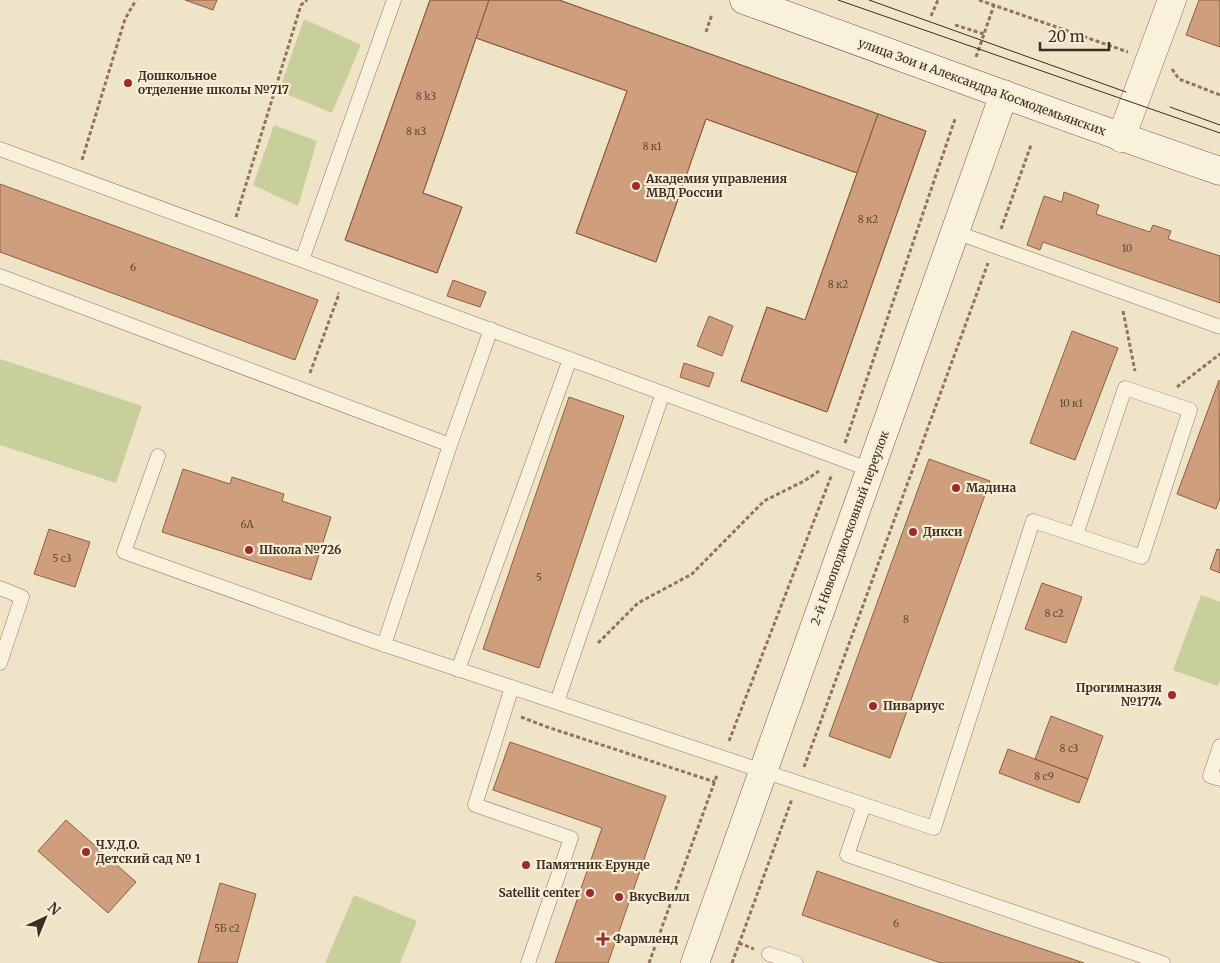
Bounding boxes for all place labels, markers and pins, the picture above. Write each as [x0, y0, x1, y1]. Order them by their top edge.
place label: Дошкольное отделение школы №717 [138, 68, 289, 97]
marker: Дошкольное отделение школы №717 [122, 77, 134, 89]
place label: Академия управления МВД России [645, 171, 787, 200]
marker: Академия управления МВД России [630, 180, 642, 192]
place label: Мадина [966, 480, 1016, 495]
marker: Мадина [950, 482, 962, 494]
place label: Дикси [923, 524, 963, 539]
marker: Дикси [907, 526, 919, 538]
place label: Школа №726 [259, 542, 341, 557]
marker: Школа №726 [243, 544, 255, 556]
place label: Прогимназия №1774 [1076, 680, 1162, 709]
marker: Прогимназия №1774 [1166, 689, 1178, 701]
place label: Пивариус [883, 698, 944, 713]
marker: Пивариус [867, 700, 879, 712]
place label: Ч.У.Д.О. Детский сад № 1 [96, 837, 201, 866]
marker: Ч.У.Д.О. Детский сад № 1 [80, 846, 92, 858]
place label: Памятник Ерунде [536, 857, 650, 872]
marker: Памятник Ерунде [520, 859, 532, 871]
place label: Satellit center [498, 885, 580, 900]
marker: Satellit center [584, 887, 596, 899]
place label: ВкусВилл [629, 889, 690, 904]
marker: ВкусВилл [613, 891, 625, 903]
place label: Фармленд [613, 931, 678, 946]
marker: Фармленд [597, 933, 609, 945]

